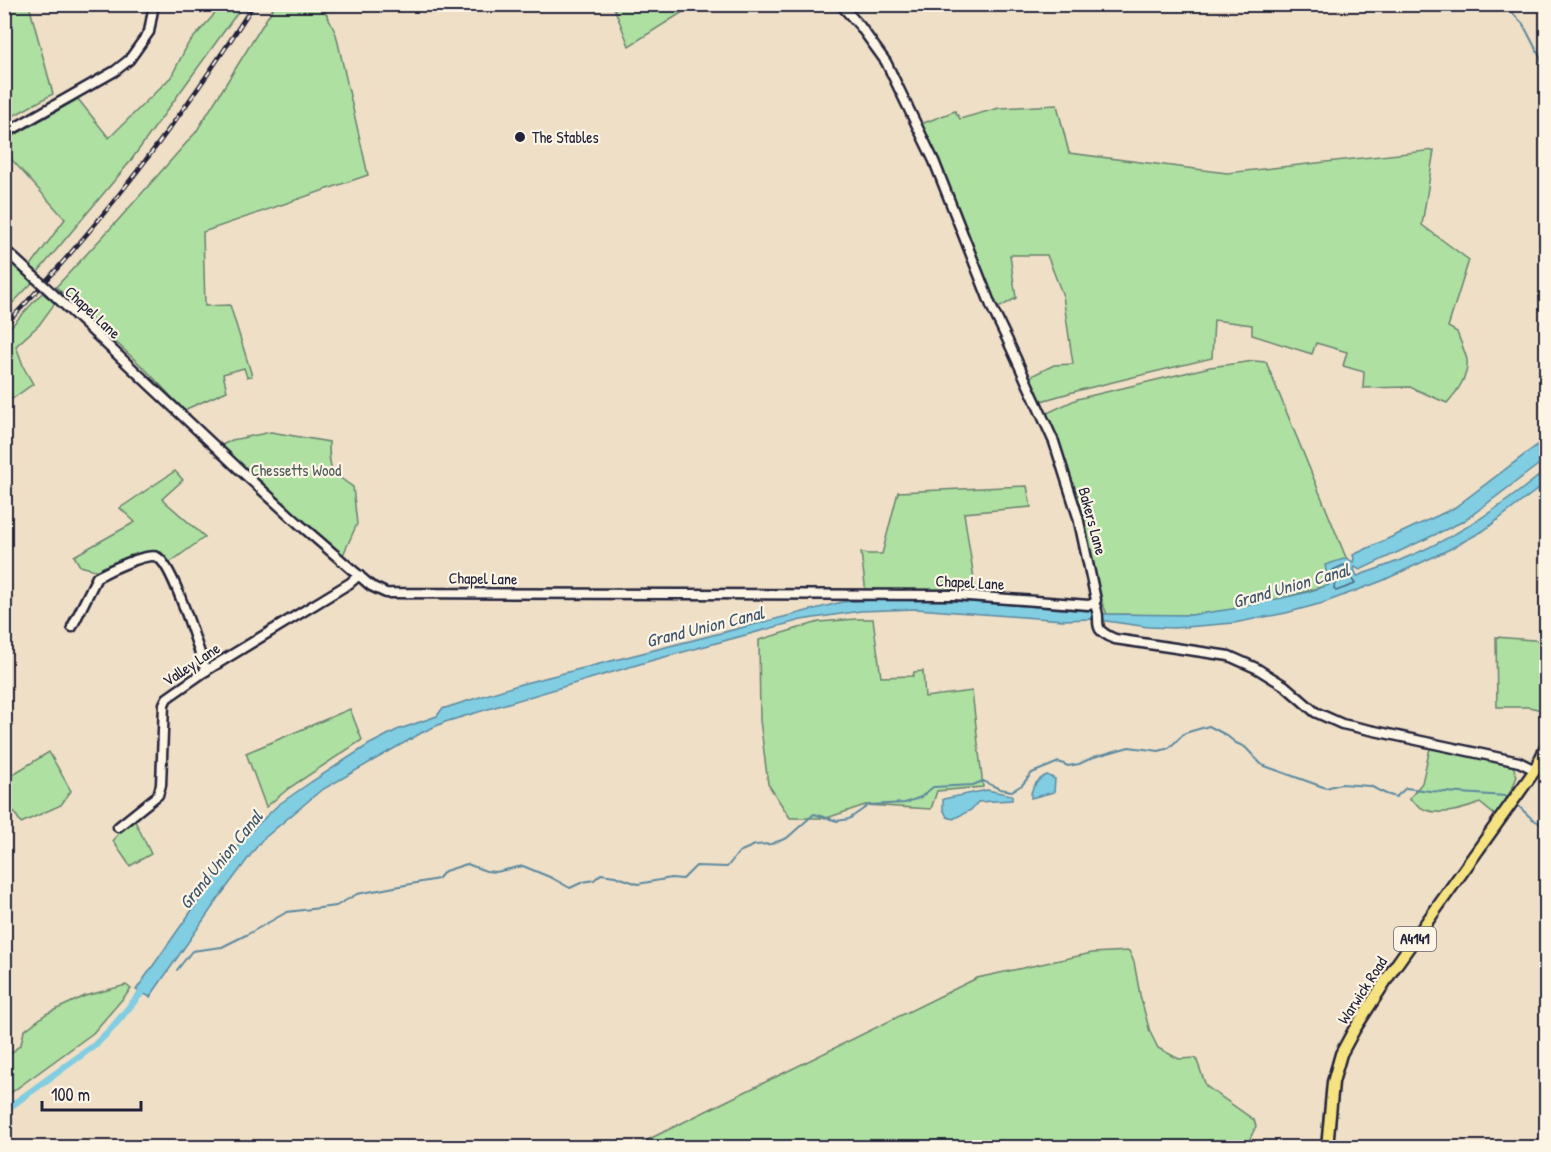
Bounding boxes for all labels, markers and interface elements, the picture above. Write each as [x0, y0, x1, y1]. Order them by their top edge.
place label: The Stables [532, 126, 599, 148]
marker: The Stables [513, 130, 527, 144]
street label: Chapel Lane [60, 281, 126, 344]
park label: Chessetts Wood [251, 459, 341, 481]
street label: Bakers Lane [1073, 485, 1113, 558]
water label: Grand Union Canal [1230, 557, 1353, 614]
street label: Chapel Lane [448, 566, 518, 590]
street label: Chapel Lane [935, 569, 1006, 595]
water label: Grand Union Canal [643, 600, 767, 653]
street label: Valley Lane [158, 636, 225, 691]
water label: Grand Union Canal [173, 804, 269, 914]
road number: A4141 [1394, 927, 1436, 951]
street label: Warwick Road [1332, 952, 1392, 1028]
scale bar [42, 1074, 141, 1112]
text: 100 m [51, 1082, 90, 1107]

